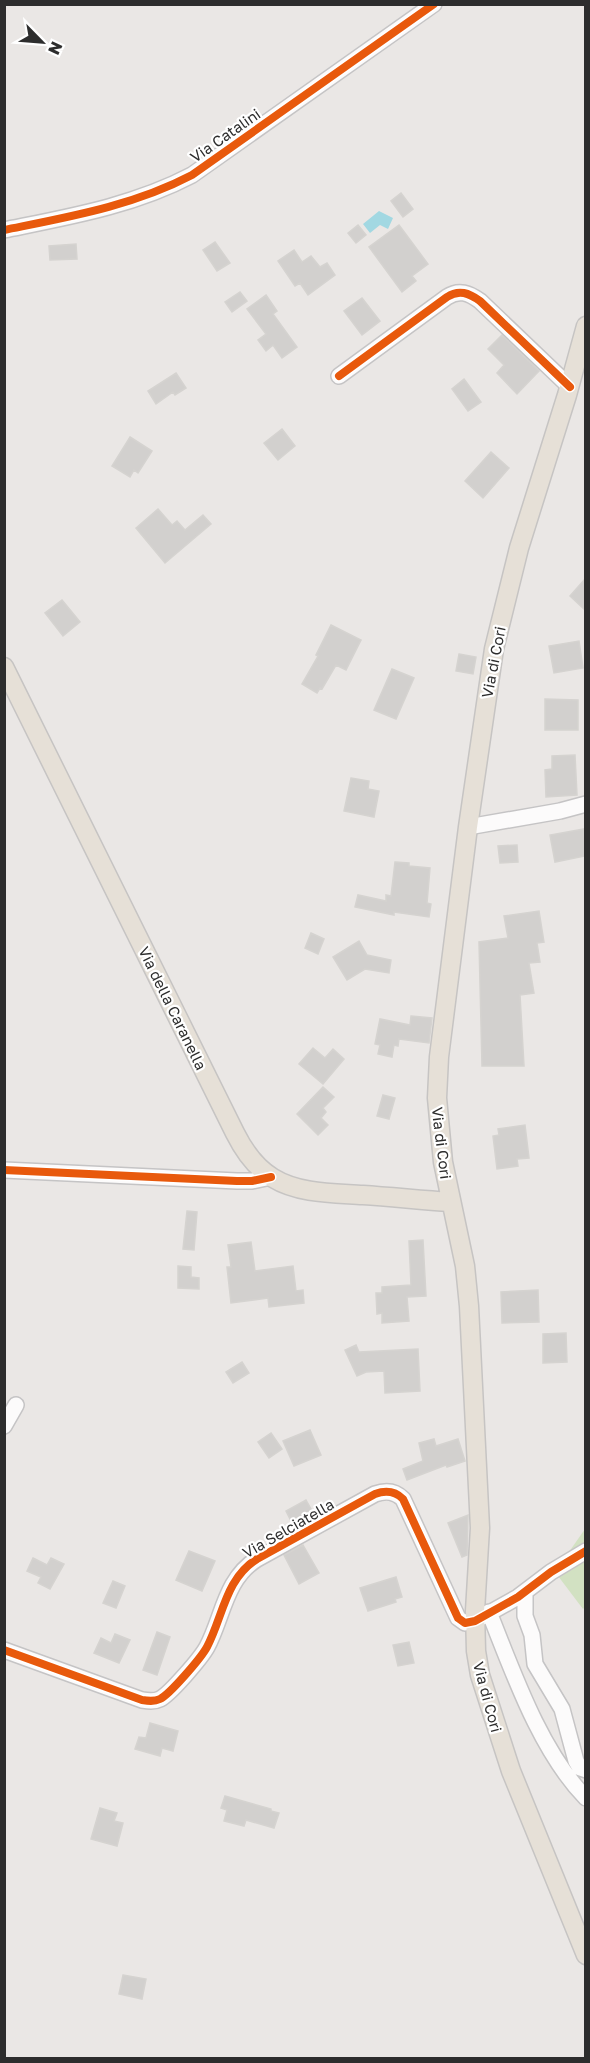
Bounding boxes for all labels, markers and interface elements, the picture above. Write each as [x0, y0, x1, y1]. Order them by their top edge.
north arrow [12, 12, 72, 72]
text: N [44, 39, 67, 58]
street label: Via Catalini [187, 104, 263, 166]
street label: Via di Cori [477, 625, 509, 699]
street label: Via della Caranella [135, 943, 211, 1073]
street label: Via di Cori [429, 1106, 455, 1180]
street label: Via Selciatella [239, 1495, 337, 1561]
street label: Via di Cori [470, 1660, 506, 1734]

